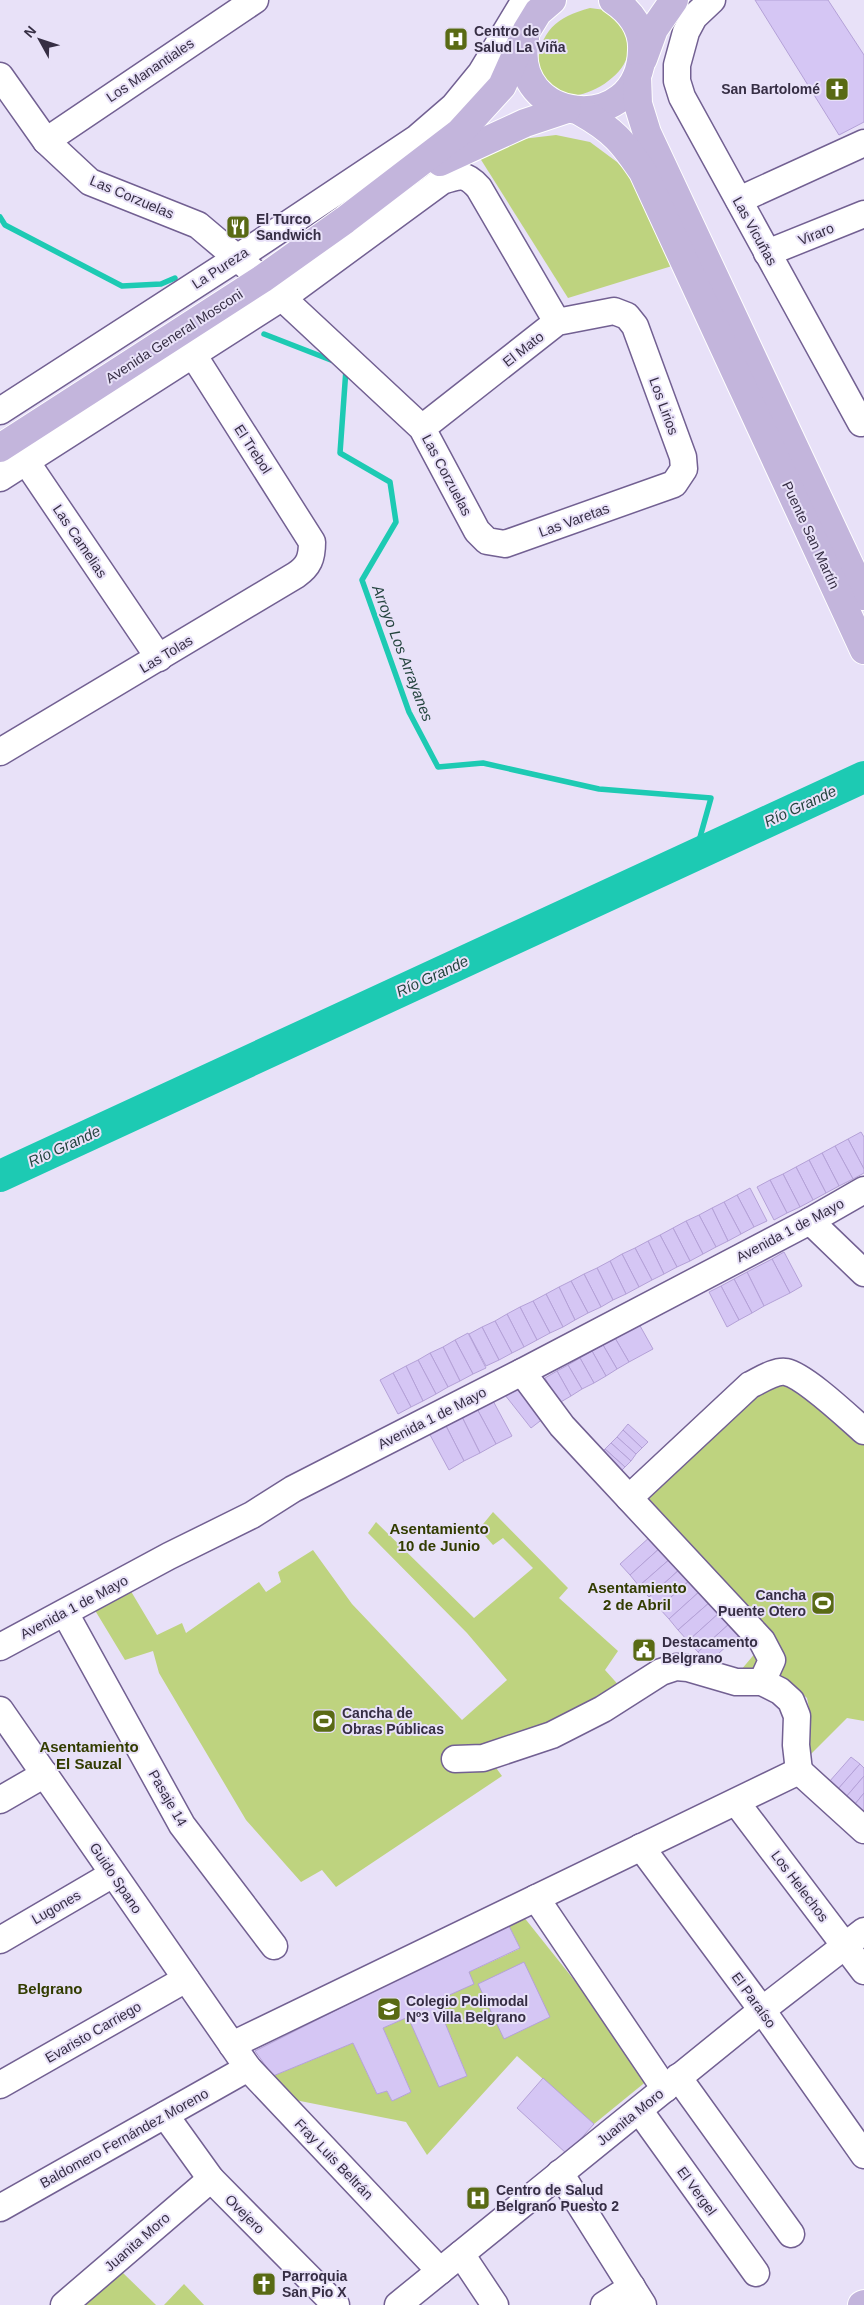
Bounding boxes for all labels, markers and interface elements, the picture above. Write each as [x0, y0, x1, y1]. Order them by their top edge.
north arrow [15, 15, 65, 65]
text: N [21, 23, 39, 41]
place label: Centro de Salud La Viña [474, 23, 566, 55]
hospital icon: Centro de Salud La Viña [443, 26, 469, 52]
street label: Los Manantiales [103, 35, 197, 105]
church icon: San Bartolomé [824, 76, 850, 102]
place label: San Bartolomé [721, 81, 820, 97]
street label: Las Corzuelas [88, 172, 176, 222]
street label: Las Vicuñas [730, 194, 780, 268]
place label: El Turco Sandwich [256, 211, 321, 243]
restaurant icon: El Turco Sandwich [225, 214, 251, 240]
street label: Viraro [796, 220, 836, 248]
street label: La Pureza [189, 244, 251, 292]
street label: Avenida General Mosconi [103, 286, 245, 386]
street label: El Mato [499, 328, 547, 370]
street label: Los Lirios [646, 375, 682, 437]
street label: El Trebol [231, 421, 275, 477]
street label: Las Corzuelas [419, 432, 475, 518]
street label: Puente San Martín [779, 479, 843, 591]
street label: Las Varetas [537, 500, 611, 540]
street label: Las Camelias [50, 501, 110, 581]
water label: Arroyo Los Arrayanes [369, 582, 437, 724]
street label: Las Tolas [137, 632, 195, 676]
water label: Río Grande [761, 782, 839, 830]
water label: Río Grande [393, 952, 471, 1000]
water label: Río Grande [25, 1122, 103, 1170]
street label: Avenida 1 de Mayo [733, 1195, 847, 1265]
street label: Avenida 1 de Mayo [375, 1384, 489, 1452]
district label: Asentamiento 10 de Junio [389, 1520, 489, 1554]
street label: Avenida 1 de Mayo [17, 1572, 131, 1642]
district label: Asentamiento 2 de Abril [587, 1579, 687, 1613]
place label: Cancha Puente Otero [718, 1587, 806, 1619]
sports icon: Cancha Puente Otero [810, 1590, 836, 1616]
place label: Destacamento Belgrano [662, 1634, 758, 1666]
public building icon: Destacamento Belgrano [631, 1637, 657, 1663]
place label: Cancha de Obras Públicas [342, 1705, 444, 1737]
sports icon: Cancha de Obras Públicas [311, 1708, 337, 1734]
district label: Asentamiento El Sauzal [39, 1738, 139, 1772]
street label: Pasaje 14 [146, 1767, 191, 1829]
street label: Guido Spano [87, 1840, 146, 1917]
street label: Los Helechos [768, 1847, 832, 1925]
street label: Lugones [29, 1887, 83, 1927]
street label: El Paraíso [729, 1969, 780, 2031]
district label: Belgrano [17, 1980, 83, 1997]
place label: Colegio Polimodal Nº3 Villa Belgrano [406, 1993, 528, 2025]
school or university icon: Colegio Polimodal Nº3 Villa Belgrano [376, 1996, 402, 2022]
street label: Evaristo Carriego [42, 1998, 144, 2066]
street label: Baldomero Fernández Moreno [37, 2085, 211, 2191]
street label: Juanita Moro [594, 2085, 667, 2149]
street label: Fray Luis Beltrán [291, 2115, 377, 2203]
street label: El Vergel [674, 2164, 720, 2218]
place label: Centro de Salud Belgrano Puesto 2 [496, 2182, 619, 2214]
hospital icon: Centro de Salud Belgrano Puesto 2 [465, 2185, 491, 2211]
street label: Ovejero [222, 2191, 268, 2237]
street label: Juanita Moro [101, 2209, 173, 2275]
place label: Parroquia San Pio X [282, 2268, 348, 2300]
church icon: Parroquia San Pio X [251, 2271, 277, 2297]

